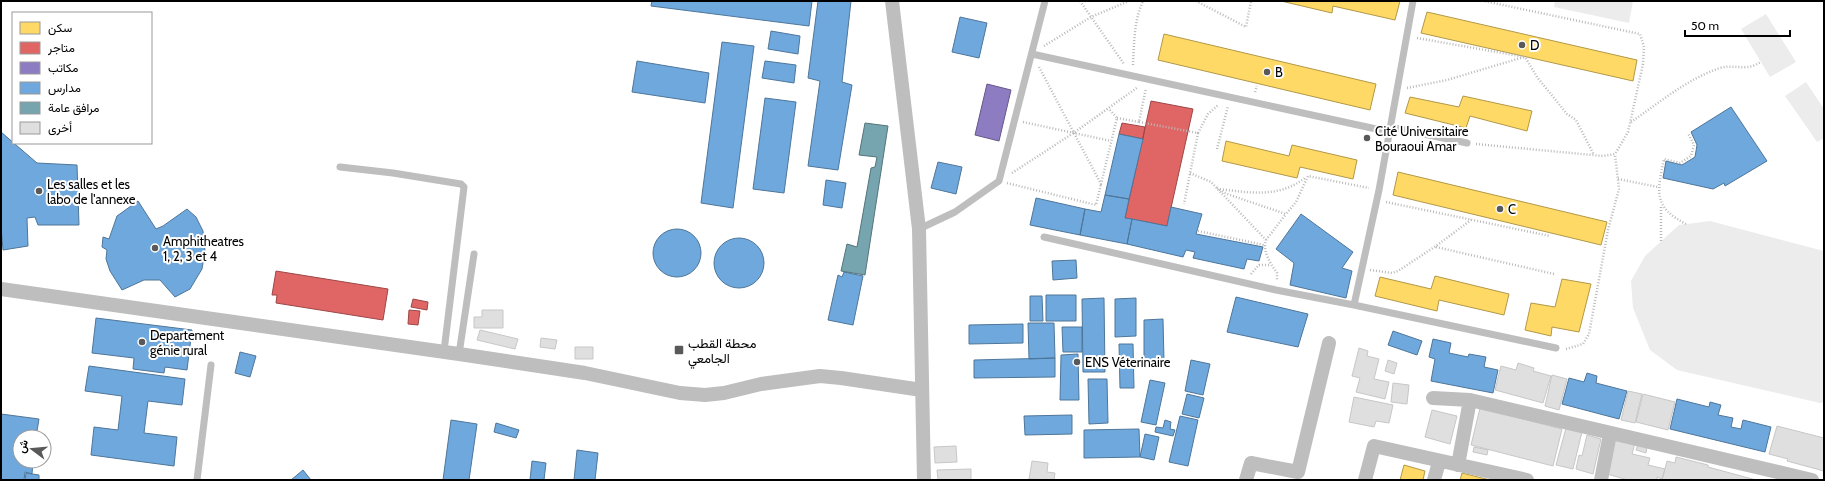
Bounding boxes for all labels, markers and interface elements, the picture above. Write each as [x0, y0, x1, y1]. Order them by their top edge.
legend [12, 12, 152, 144]
scale bar [1685, 12, 1790, 38]
text: 50 m [1691, 18, 1719, 33]
text: سكن [48, 20, 72, 36]
place label: D [1530, 37, 1539, 53]
text: متاجر [47, 40, 75, 56]
marker: D [1517, 40, 1527, 50]
text: مكاتب [48, 60, 79, 75]
place label: B [1275, 64, 1283, 80]
marker: B [1262, 67, 1272, 77]
text: مدارس [48, 80, 81, 96]
text: مرافق عامة [48, 100, 99, 116]
text: أخرى [48, 120, 72, 136]
place label: Cité Universitaire Bouraoui Amar [1375, 123, 1469, 154]
marker: Cité Universitaire Bouraoui Amar [1362, 133, 1372, 143]
place label: Les salles et les labo de l'annexe [47, 176, 136, 207]
marker: Les salles et les labo de l'annexe [34, 186, 44, 196]
place label: C [1508, 201, 1516, 217]
marker: C [1495, 204, 1505, 214]
place label: Amphitheatres 1, 2, 3 et 4 [163, 233, 245, 264]
marker: Amphitheatres 1, 2, 3 et 4 [150, 243, 160, 253]
place label: Departement génie rural [150, 327, 225, 358]
place label: محطة القطب الجامعي [688, 335, 756, 369]
marker: Departement génie rural [137, 337, 147, 347]
marker: محطة القطب الجامعي [673, 344, 685, 356]
place label: ENS Véterinaire [1085, 354, 1171, 370]
marker: ENS Véterinaire [1072, 357, 1082, 367]
north arrow [12, 429, 52, 469]
text: ش [14, 438, 31, 455]

